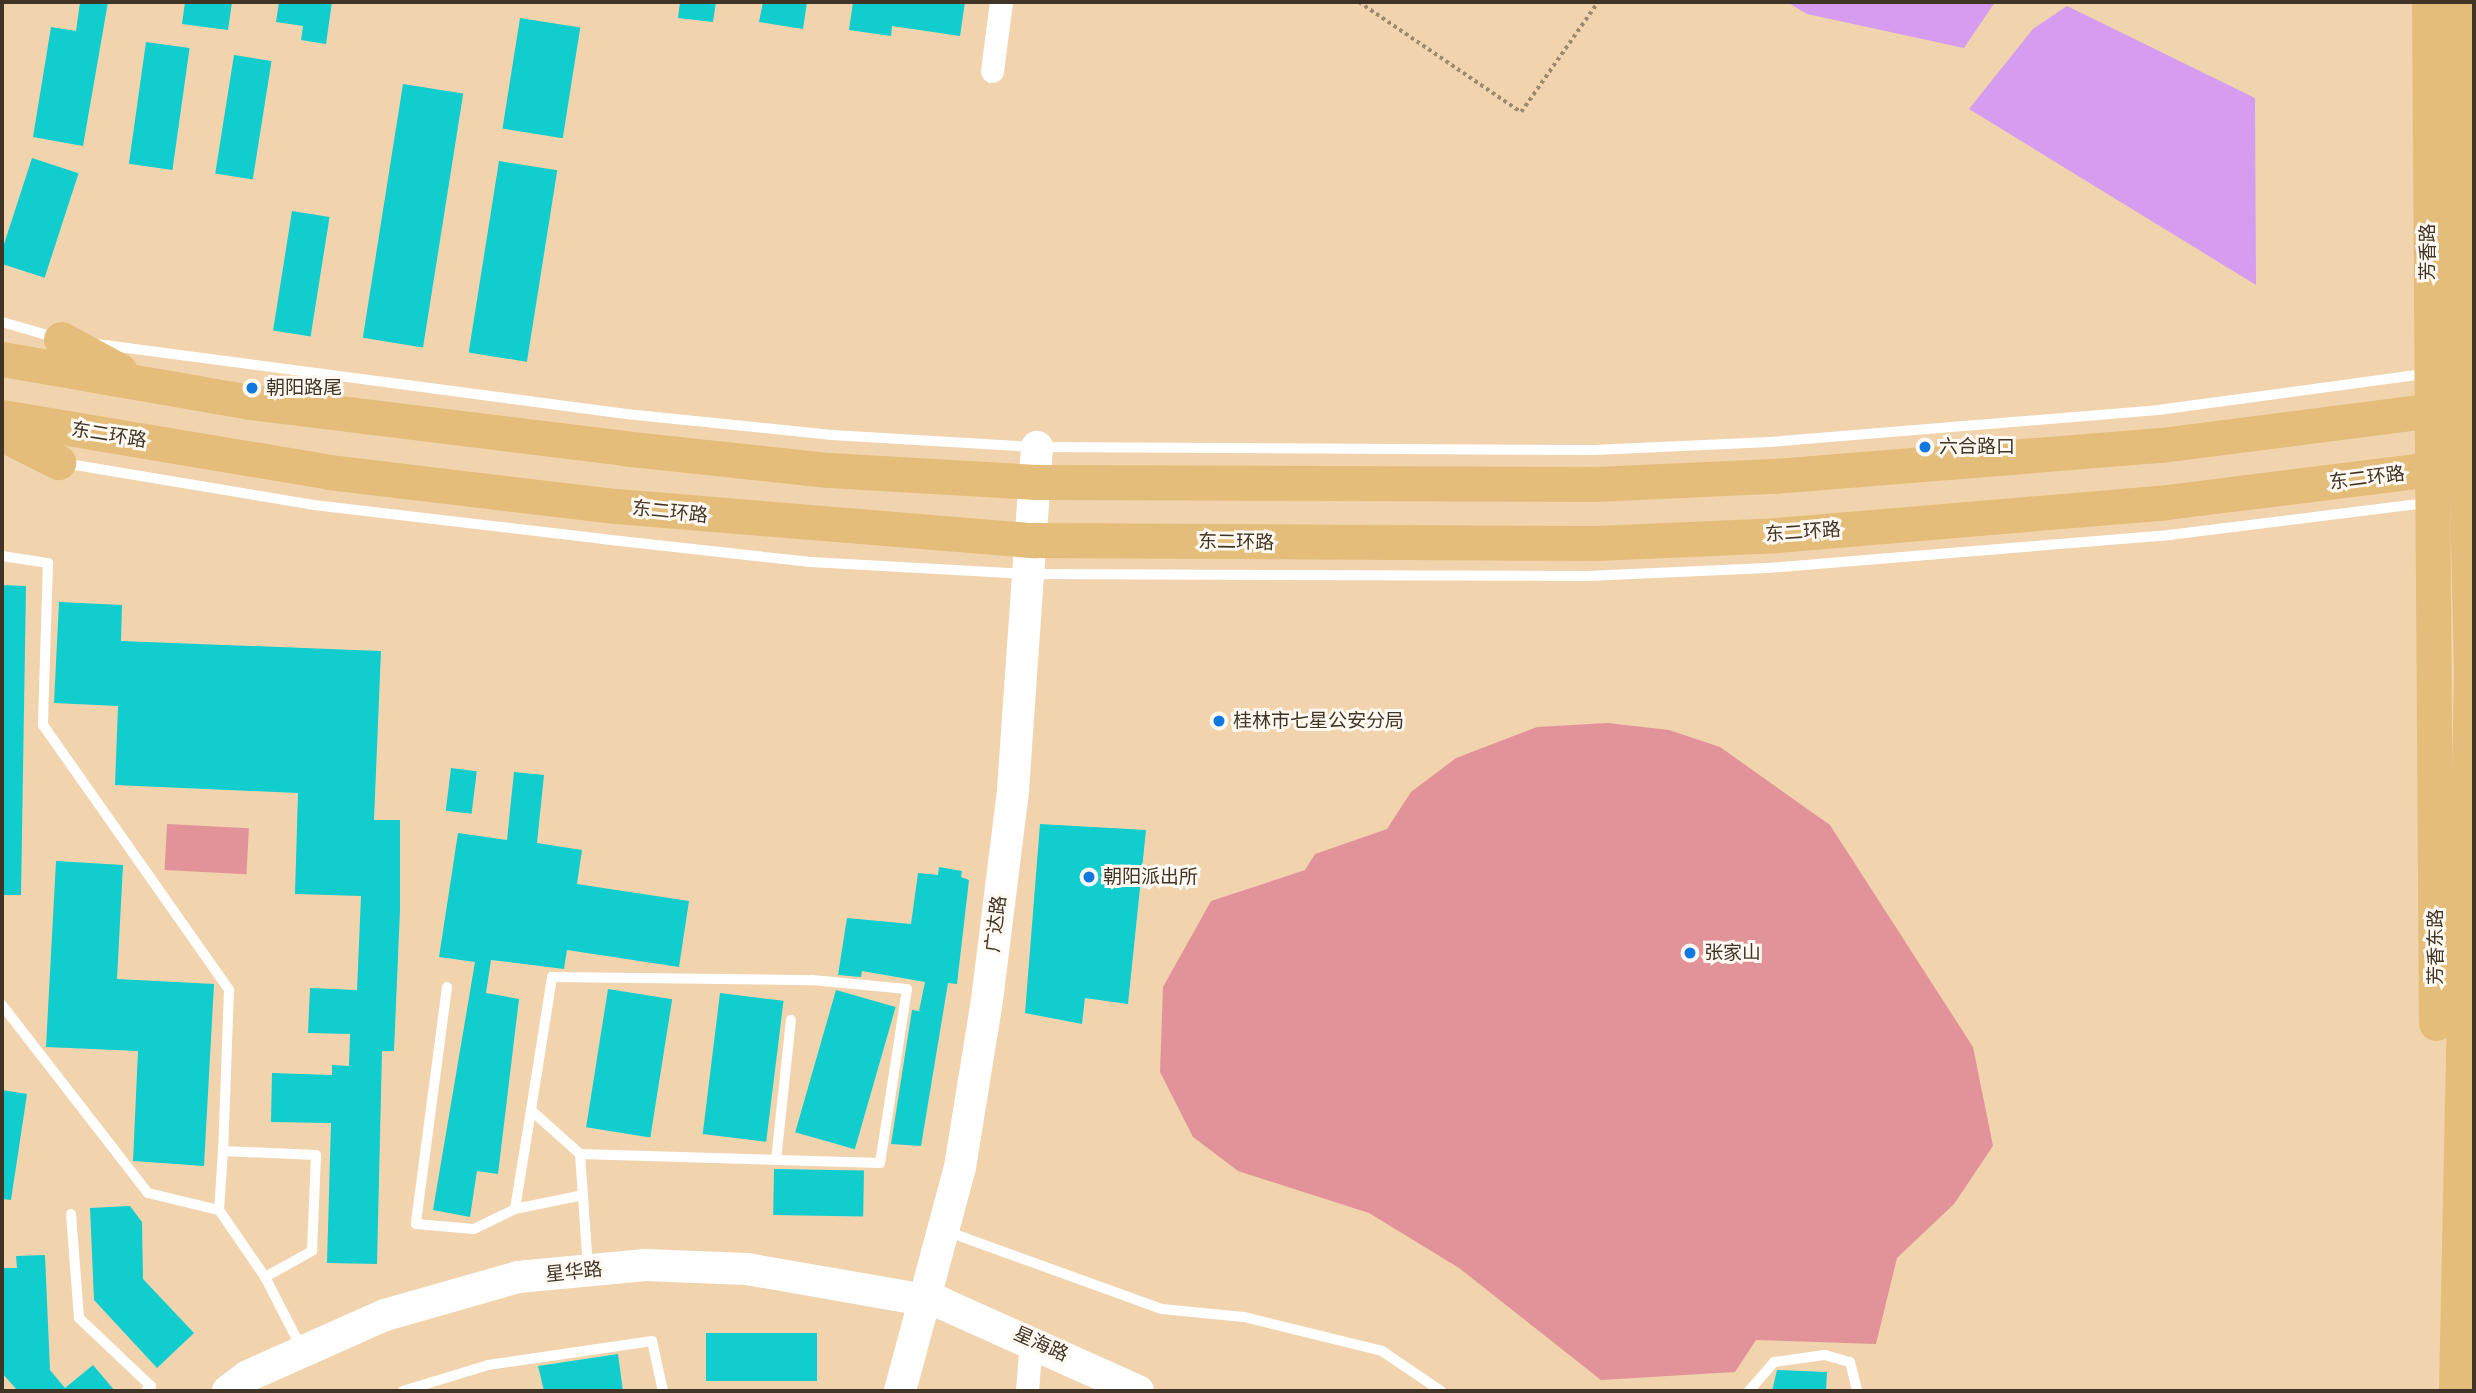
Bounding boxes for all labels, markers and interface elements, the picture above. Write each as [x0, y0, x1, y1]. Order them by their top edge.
street label: 芳香路 [2417, 224, 2439, 280]
place label: 朝阳路尾 [266, 377, 342, 399]
marker: 朝阳路尾 [244, 380, 260, 396]
street label: 东二环路 [70, 418, 148, 452]
place label: 六合路口 [1939, 436, 2015, 458]
marker: 六合路口 [1917, 439, 1933, 455]
street label: 东二环路 [2328, 462, 2406, 494]
street label: 东二环路 [631, 497, 709, 527]
street label: 东二环路 [1764, 518, 1842, 546]
street label: 东二环路 [1198, 530, 1274, 554]
place label: 桂林市七星公安分局 [1233, 710, 1404, 732]
marker: 桂林市七星公安分局 [1211, 713, 1227, 729]
place label: 朝阳派出所 [1103, 866, 1198, 888]
marker: 朝阳派出所 [1081, 869, 1097, 885]
street label: 广达路 [981, 894, 1011, 954]
street label: 芳香东路 [2425, 909, 2447, 985]
place label: 张家山 [1704, 942, 1761, 964]
marker: 张家山 [1682, 945, 1698, 961]
street label: 星华路 [544, 1258, 604, 1286]
street label: 星海路 [1010, 1322, 1072, 1366]

